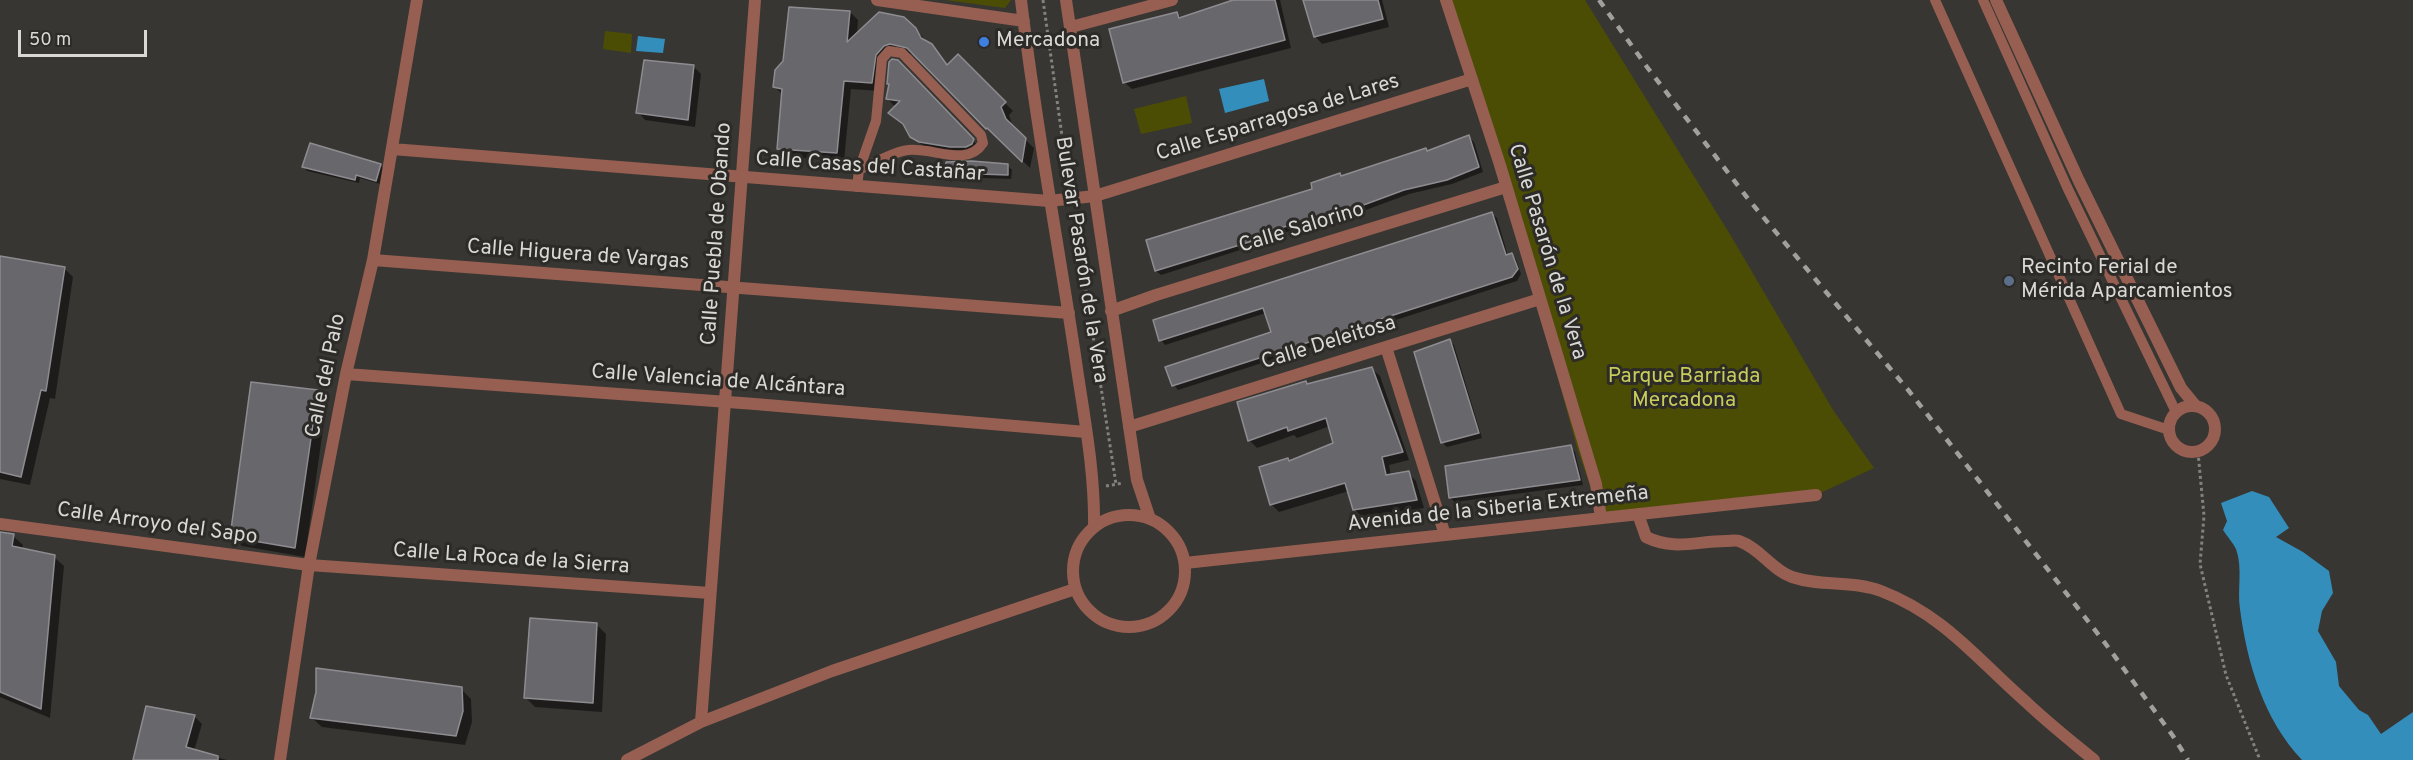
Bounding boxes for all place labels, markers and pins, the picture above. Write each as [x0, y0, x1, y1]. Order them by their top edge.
place label: Mercadona [996, 29, 1100, 55]
marker: Mercadona [977, 35, 991, 49]
place label: Recinto Ferial de Mérida Aparcamientos [2021, 256, 2233, 306]
marker: Recinto Ferial de Mérida Aparcamientos [2002, 274, 2016, 288]

